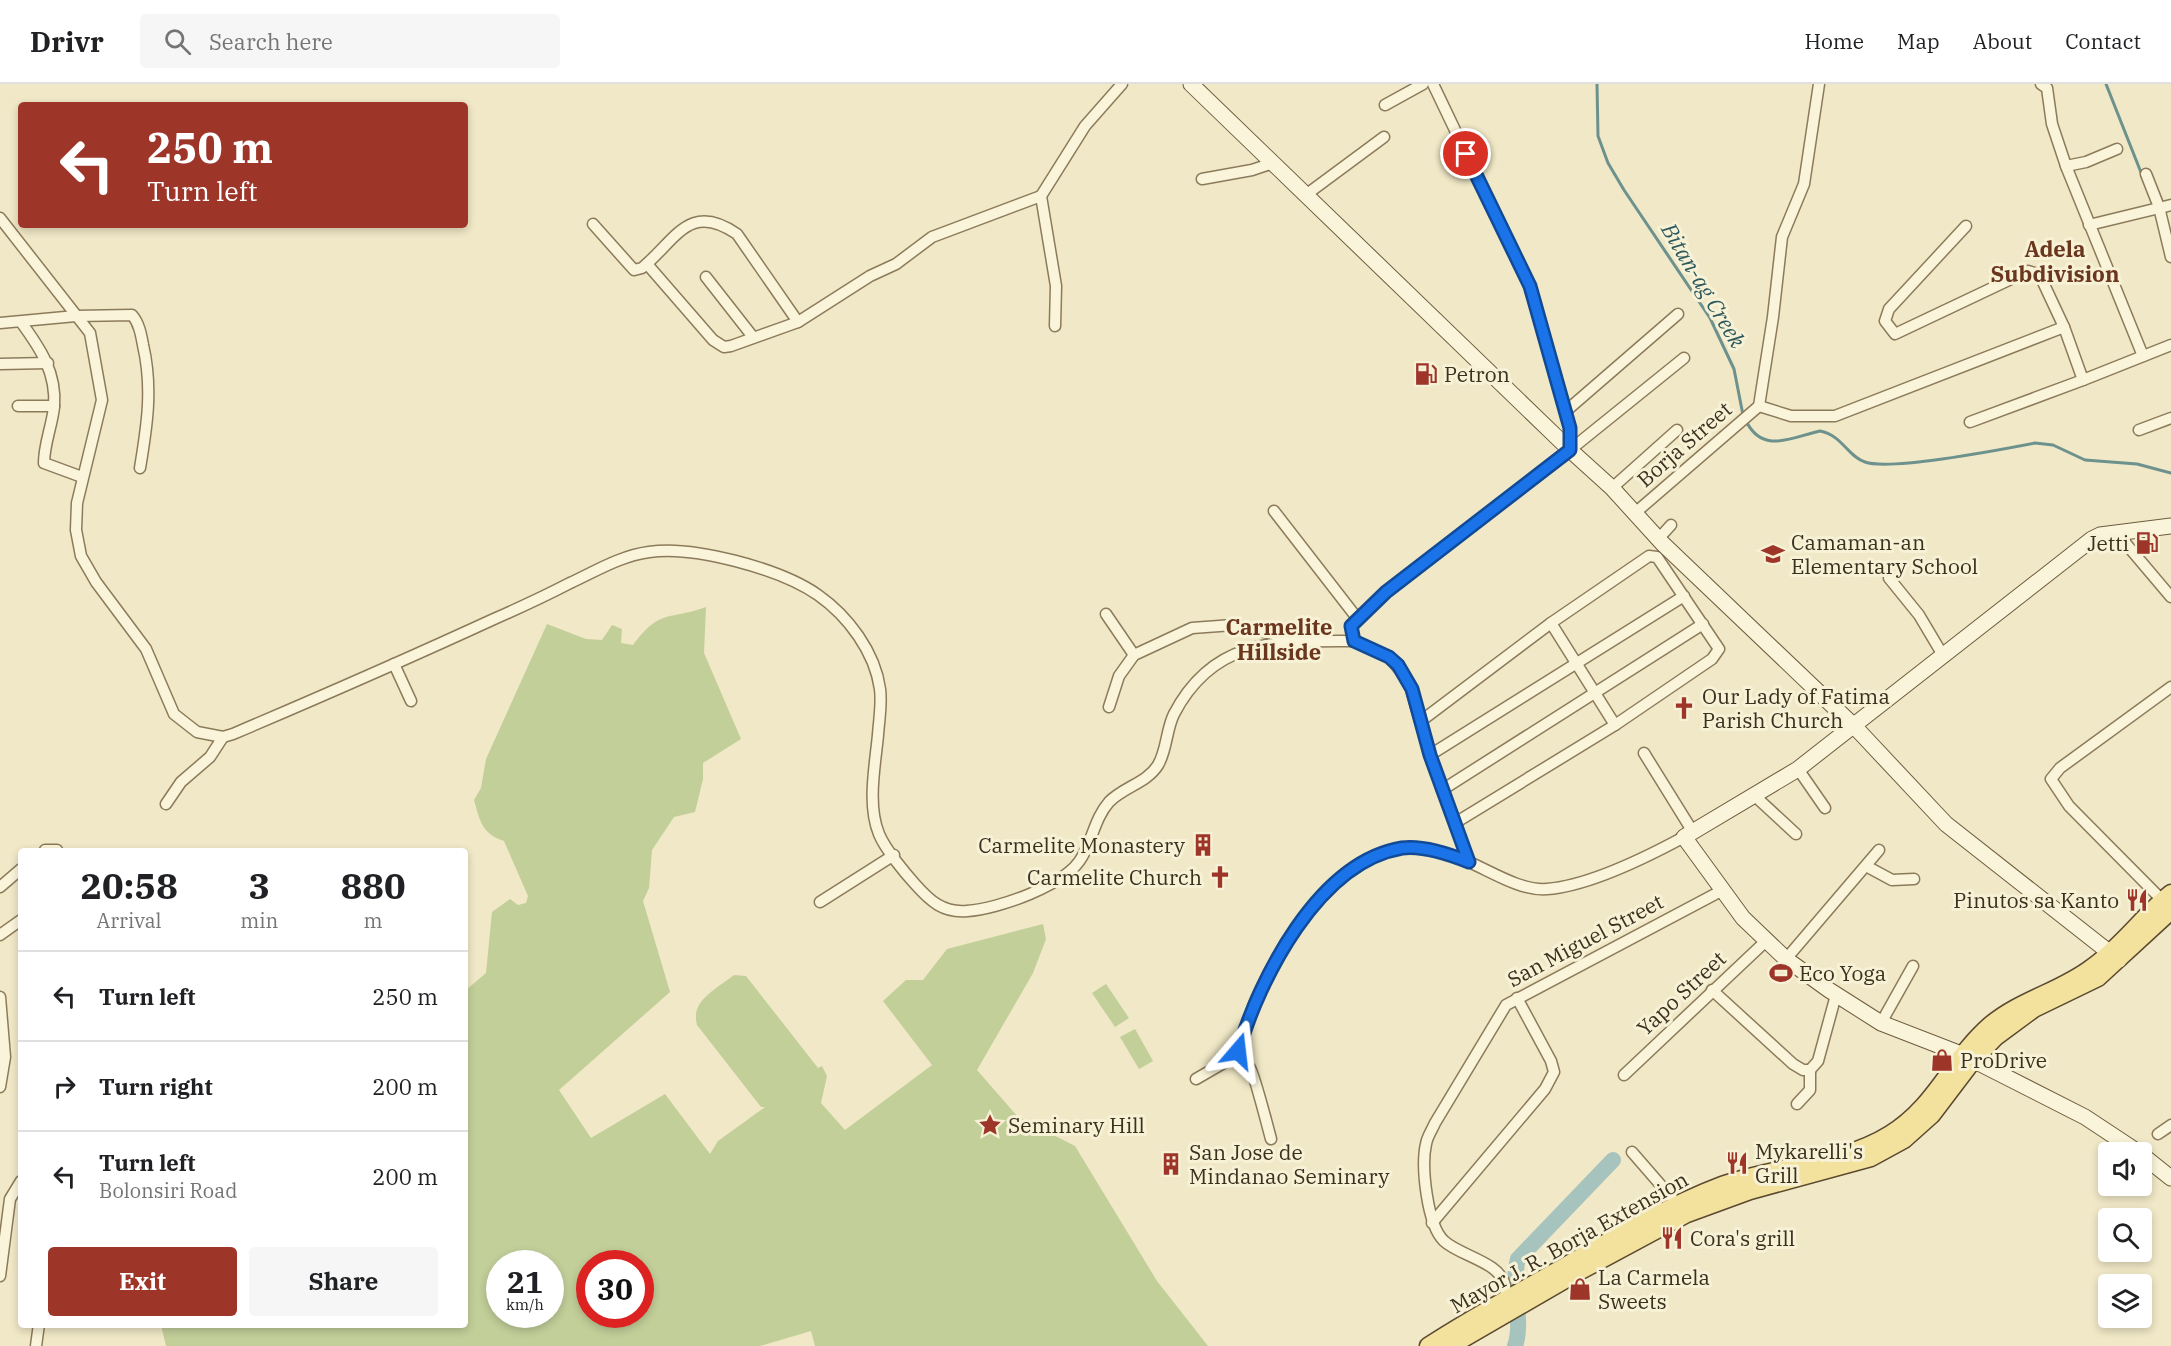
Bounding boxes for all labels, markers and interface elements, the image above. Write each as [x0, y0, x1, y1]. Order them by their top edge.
search box [140, 14, 560, 68]
text: Drivr [30, 23, 104, 60]
icon: search [161, 25, 194, 58]
text: Search here [209, 27, 333, 56]
text: Home [1804, 27, 1864, 55]
text: Map [1897, 27, 1940, 55]
text: About [1973, 27, 2032, 55]
text: Contact [2065, 27, 2141, 55]
text: 250 m [147, 120, 273, 175]
icon: left [48, 126, 126, 204]
pin [1440, 128, 1491, 179]
icon: arrive [1449, 137, 1482, 170]
text: Turn left [147, 173, 258, 208]
water label: Bitan-ag Creek [1655, 216, 1753, 353]
district label: Adela Subdivision [1991, 234, 2119, 288]
place label: Petron [1444, 360, 1510, 388]
fuel station icon: Petron [1413, 361, 1439, 387]
street label: Borja Street [1631, 395, 1737, 493]
place label: Camaman-an Elementary School [1791, 528, 1978, 580]
place label: Jetti [2087, 529, 2129, 557]
fuel station icon: Jetti [2134, 530, 2160, 556]
school or university icon: Camaman-an Elementary School [1760, 541, 1786, 567]
district label: Carmelite Hillside [1226, 612, 1332, 666]
place label: Our Lady of Fatima Parish Church [1702, 682, 1890, 734]
church icon: Our Lady of Fatima Parish Church [1671, 695, 1697, 721]
place label: Carmelite Monastery [978, 831, 1186, 859]
building icon: Carmelite Monastery [1190, 832, 1216, 858]
text: 20:58 [80, 862, 178, 909]
text: 3 [248, 862, 270, 909]
text: 880 [341, 862, 406, 909]
place label: Carmelite Church [1027, 863, 1202, 891]
church icon: Carmelite Church [1207, 864, 1233, 890]
place label: Pinutos sa Kanto [1953, 886, 2119, 914]
street label: San Miguel Street [1502, 887, 1668, 993]
restaurant icon: Pinutos sa Kanto [2124, 887, 2150, 913]
text: Arrival [97, 907, 162, 934]
text: min [240, 907, 278, 934]
text: m [364, 907, 383, 934]
street label: Yapo Street [1630, 945, 1732, 1041]
place label: Eco Yoga [1799, 959, 1886, 987]
sports icon: Eco Yoga [1768, 960, 1794, 986]
icon: left [48, 980, 81, 1013]
text: Turn left [99, 982, 195, 1011]
text: 250 m [372, 982, 438, 1011]
position arrow [1206, 1019, 1270, 1083]
place label: ProDrive [1960, 1046, 2047, 1074]
shop icon: ProDrive [1929, 1047, 1955, 1073]
icon: right [48, 1070, 81, 1103]
text: Turn right [99, 1072, 213, 1101]
text: 200 m [372, 1072, 438, 1101]
place label: Seminary Hill [1008, 1111, 1145, 1139]
place icon: Seminary Hill [977, 1112, 1003, 1138]
place label: Mykarelli's Grill [1755, 1137, 1863, 1189]
place label: San Jose de Mindanao Seminary [1189, 1138, 1390, 1190]
map controls [2098, 1142, 2152, 1328]
button: sound [2098, 1142, 2152, 1196]
text: Turn left [99, 1148, 195, 1177]
restaurant icon: Mykarelli's Grill [1724, 1150, 1750, 1176]
building icon: San Jose de Mindanao Seminary [1158, 1151, 1184, 1177]
icon: left [48, 1160, 81, 1193]
text: 200 m [372, 1162, 438, 1191]
street label: Mayor J. R. Borja Extension [1445, 1165, 1693, 1319]
text: Bolonsiri Road [99, 1177, 237, 1204]
button: search [2098, 1208, 2152, 1262]
place label: Cora's grill [1690, 1224, 1795, 1252]
restaurant icon: Cora's grill [1659, 1225, 1685, 1251]
button: Exit [48, 1247, 237, 1316]
button: Share [249, 1247, 438, 1316]
speed limit sign: 30 [576, 1250, 654, 1328]
text: 21 [507, 1262, 543, 1301]
place label: La Carmela Sweets [1598, 1263, 1710, 1315]
button: layers [2098, 1274, 2152, 1328]
shop icon: La Carmela Sweets [1567, 1276, 1593, 1302]
text: km/h [506, 1295, 544, 1314]

